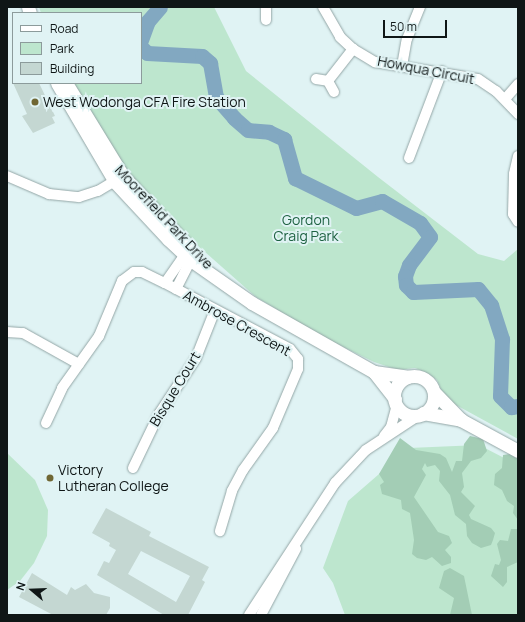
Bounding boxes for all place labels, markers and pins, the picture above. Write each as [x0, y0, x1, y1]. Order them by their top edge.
place label: West Wodonga CFA Fire Station [43, 94, 246, 110]
marker: West Wodonga CFA Fire Station [30, 97, 40, 107]
place label: Victory Lutheran College [58, 462, 169, 494]
marker: Victory Lutheran College [45, 473, 55, 483]

